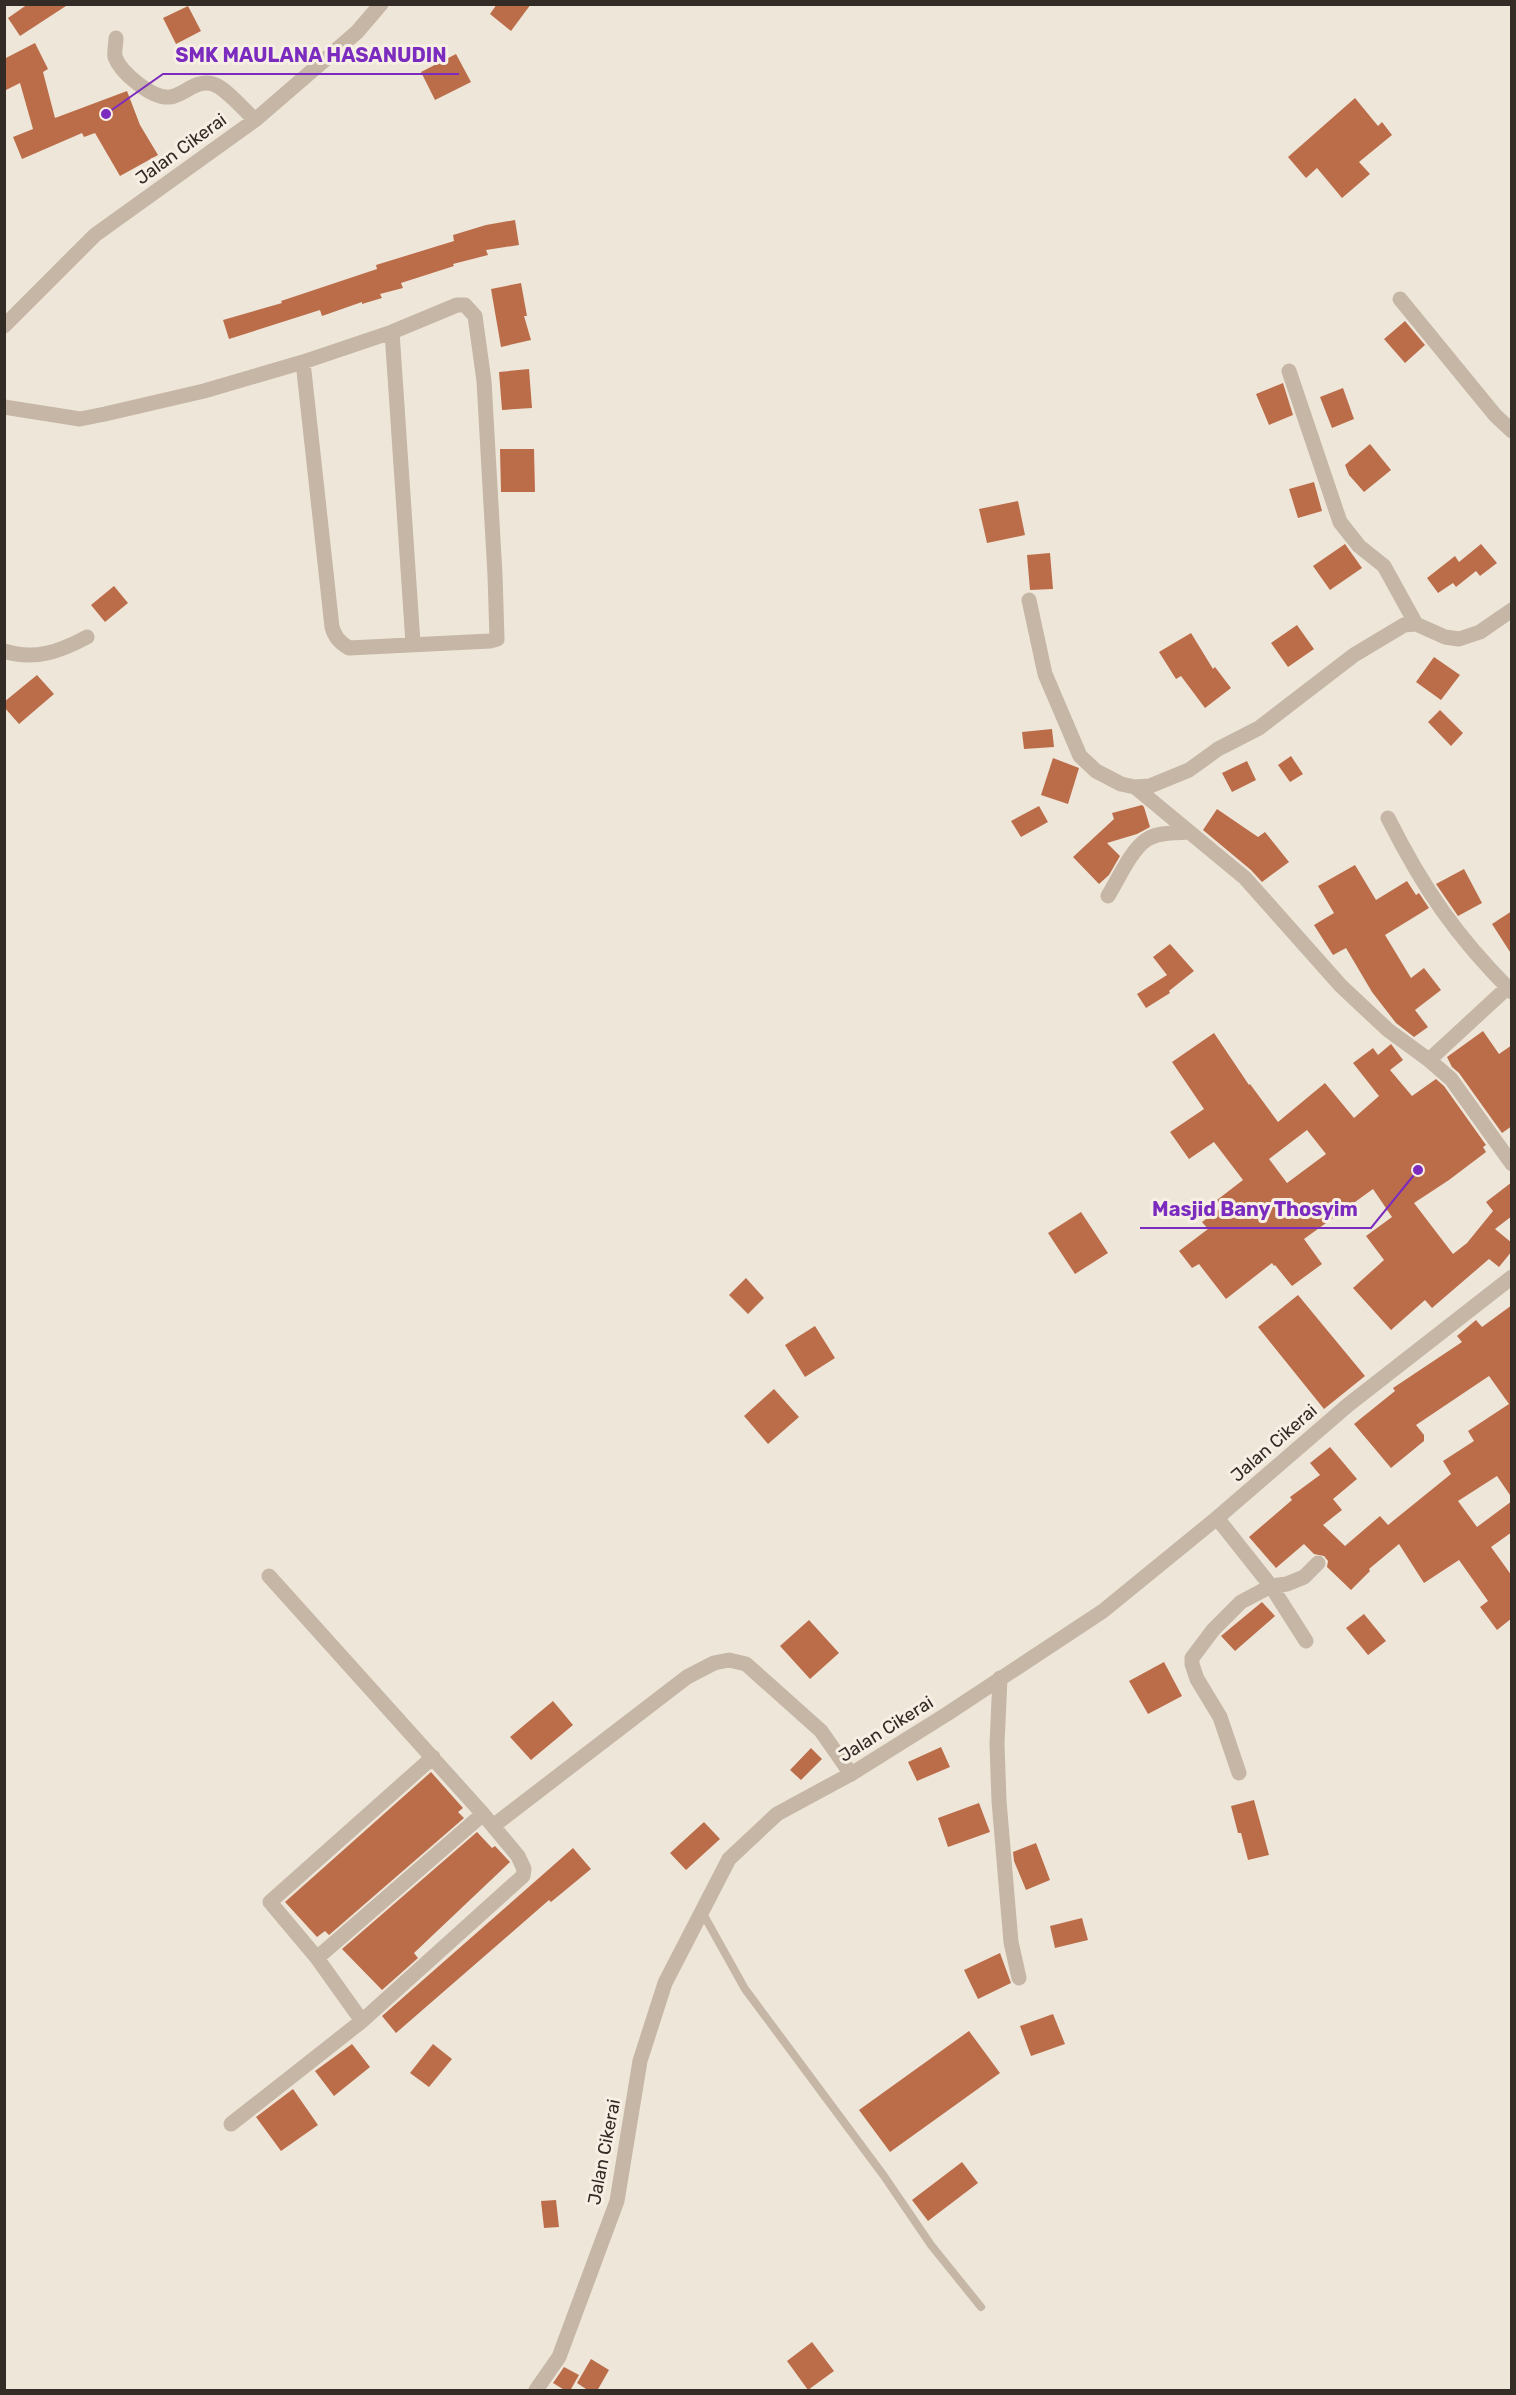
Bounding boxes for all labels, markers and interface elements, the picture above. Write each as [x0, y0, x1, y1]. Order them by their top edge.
callout: SMK MAULANA HASANUDIN [163, 36, 459, 74]
text: SMK MAULANA HASANUDIN [175, 43, 447, 67]
street label: Jalan Cikerai [131, 109, 231, 189]
callout: Masjid Bany Thosyim [1140, 1190, 1371, 1228]
text: Masjid Bany Thosyim [1152, 1197, 1358, 1221]
street label: Jalan Cikerai [1226, 1400, 1322, 1486]
street label: Jalan Cikerai [835, 1691, 937, 1767]
street label: Jalan Cikerai [583, 2097, 625, 2207]

